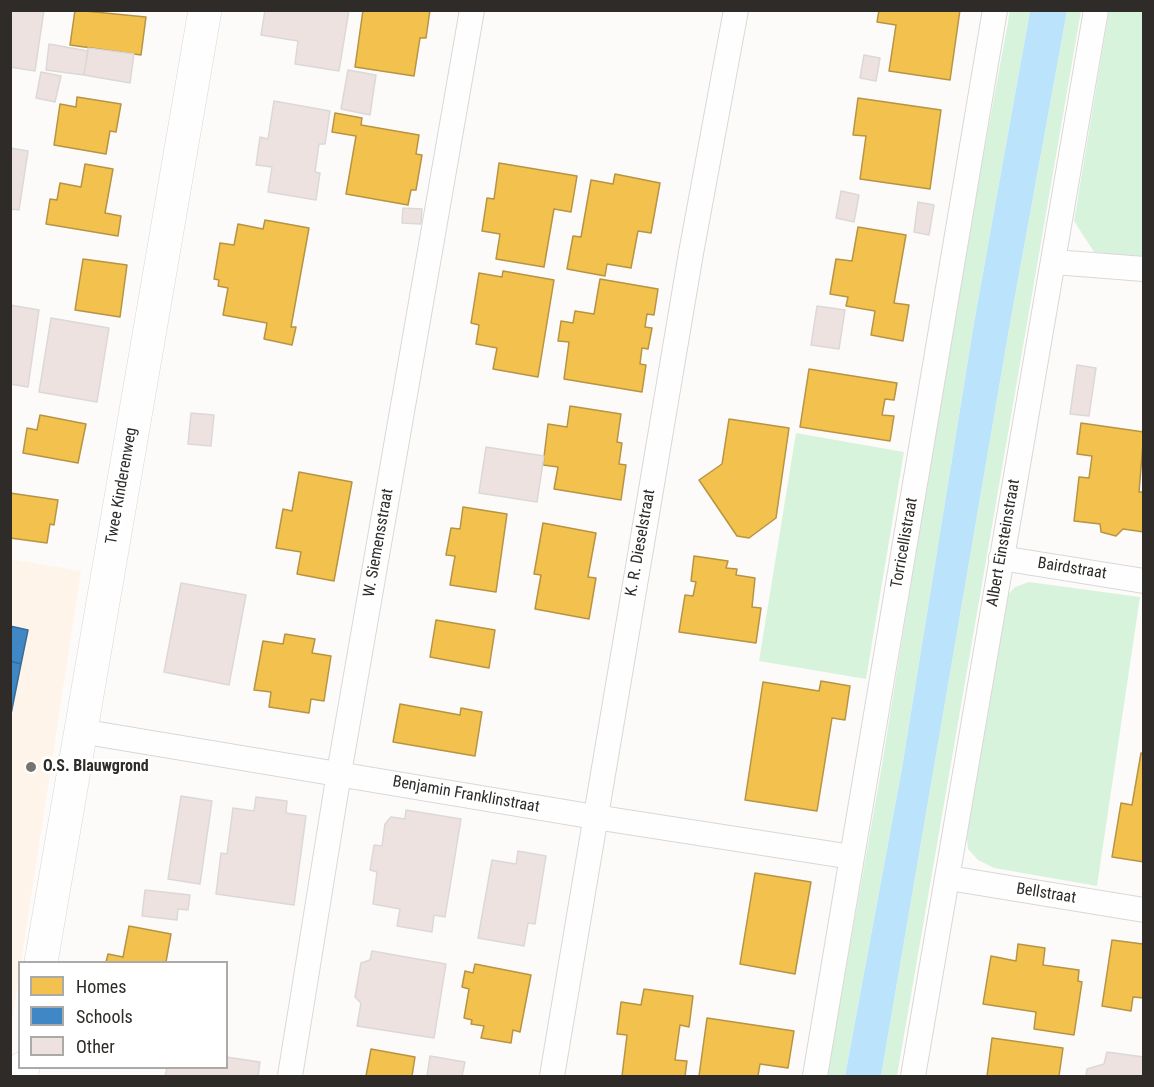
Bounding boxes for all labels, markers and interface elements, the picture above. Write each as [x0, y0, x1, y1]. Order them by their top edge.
street label: Twee Kinderenweg [102, 426, 142, 546]
street label: Albert Einsteinstraat [983, 478, 1025, 608]
street label: W. Siemensstraat [360, 487, 398, 599]
street label: K. R. Dieselstraat [622, 488, 660, 598]
street label: Torricellistraat [888, 496, 922, 590]
street label: Bairdstraat [1036, 554, 1108, 584]
place label: O.S. Blauwgrond [43, 757, 149, 777]
marker: O.S. Blauwgrond [24, 760, 38, 774]
street label: Benjamin Franklinstraat [391, 773, 541, 817]
street label: Bellstraat [1015, 880, 1077, 908]
legend [18, 961, 228, 1069]
text: Homes [76, 976, 126, 997]
text: Schools [76, 1006, 133, 1027]
text: Other [76, 1036, 115, 1057]

